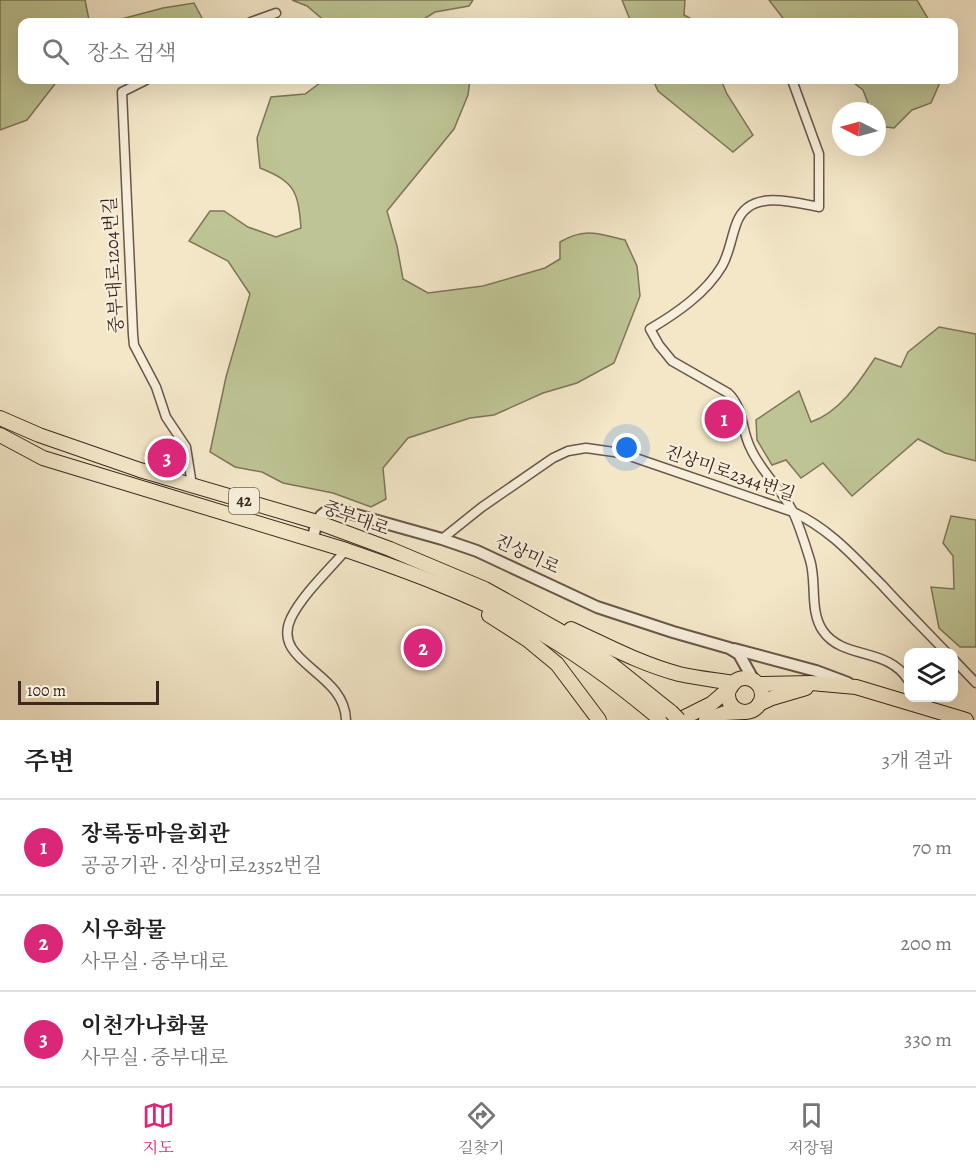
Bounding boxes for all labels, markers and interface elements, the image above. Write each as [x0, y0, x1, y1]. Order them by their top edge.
search box [18, 18, 958, 84]
icon: search [39, 35, 72, 68]
text: 장소 검색 [87, 38, 176, 68]
north arrow [832, 102, 886, 156]
street label: 중부대로1204번길 [97, 196, 129, 334]
pin: 1 [704, 396, 744, 442]
your location [612, 433, 641, 462]
pin: 3 [148, 436, 186, 480]
street label: 진상미로2344번길 [661, 439, 799, 507]
road number: 42 [229, 488, 259, 514]
street label: 중부대로 [319, 495, 393, 541]
street label: 진상미로 [490, 528, 564, 580]
pin: 2 [404, 626, 442, 670]
map controls [904, 648, 958, 702]
button: layers [904, 648, 958, 702]
scale bar [18, 678, 159, 706]
text: 100 m [27, 680, 66, 702]
text: 주변 [24, 744, 74, 779]
text: 3개 결과 [882, 747, 952, 774]
text: 장록동마을회관 [81, 819, 230, 849]
text: 1 [40, 834, 47, 861]
text: 70 m [912, 834, 952, 861]
text: 공공기관 · 진상미로2352번길 [81, 852, 322, 879]
text: 시우화물 [81, 915, 166, 945]
text: 2 [39, 930, 48, 957]
text: 200 m [901, 930, 952, 957]
text: 사무실 · 중부대로 [81, 948, 228, 975]
text: 이천가나화물 [81, 1011, 209, 1041]
text: 3 [39, 1026, 48, 1053]
text: 330 m [904, 1026, 952, 1053]
text: 사무실 · 중부대로 [81, 1044, 228, 1071]
tab: 지도 [142, 1099, 175, 1159]
tab: 길찾기 [458, 1099, 504, 1159]
tab: 저장됨 [788, 1099, 834, 1159]

